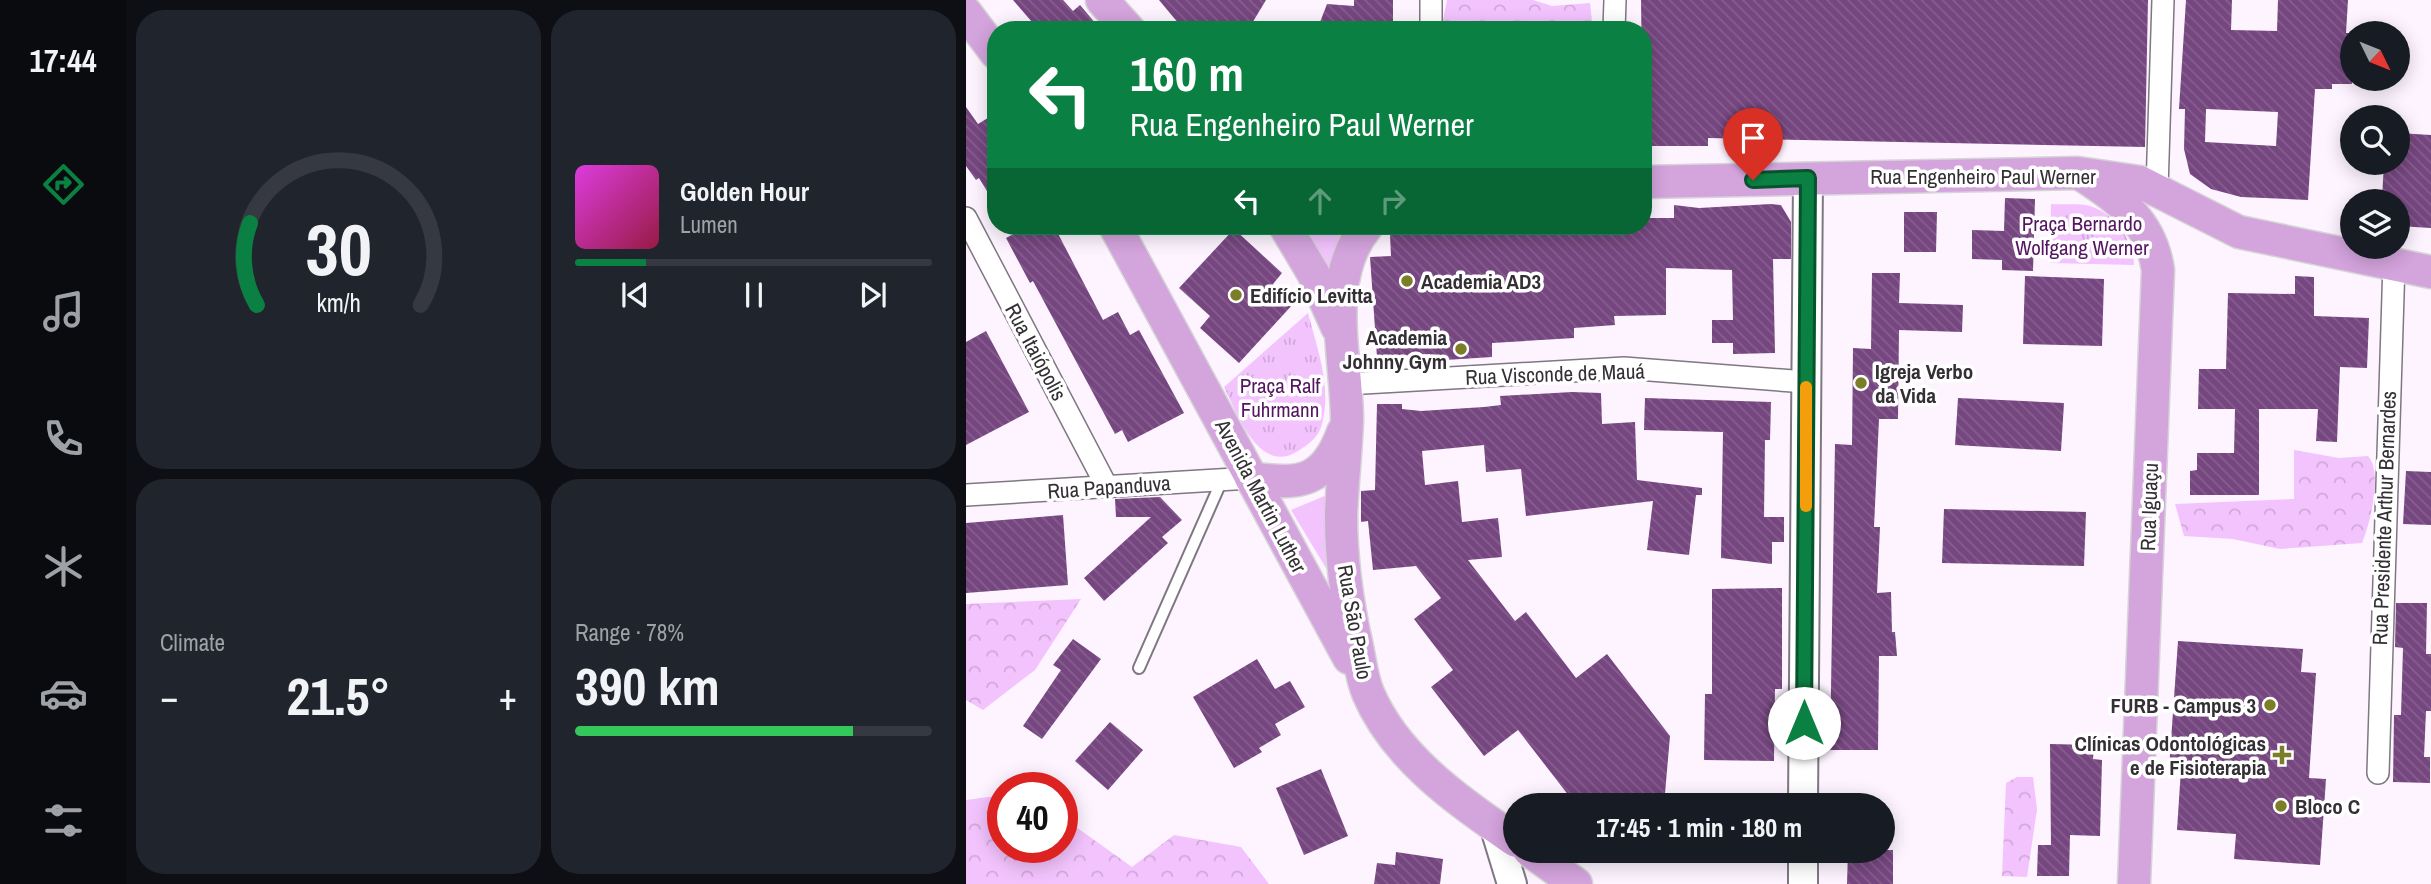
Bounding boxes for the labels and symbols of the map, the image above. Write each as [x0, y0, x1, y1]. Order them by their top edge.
north arrow [2340, 21, 2410, 91]
pin [1723, 108, 1783, 180]
street label: Rua Engenheiro Paul Werner [1870, 162, 2096, 191]
park label: Praça Bernardo Wolfgang Werner [2015, 209, 2149, 262]
place label: Academia AD3 [1421, 267, 1541, 296]
marker: Academia AD3 [1399, 273, 1415, 289]
place label: Edifício Levitta [1250, 281, 1373, 310]
marker: Edifício Levitta [1228, 287, 1244, 303]
street label: Rua Itaiópolis [998, 298, 1074, 406]
place label: Academia Johnny Gym [1343, 323, 1447, 376]
marker: Academia Johnny Gym [1453, 341, 1469, 357]
street label: Rua Visconde de Mauá [1465, 356, 1646, 392]
place label: Igreja Verbo da Vida [1875, 357, 1973, 410]
park label: Praça Ralf Fuhrmann [1240, 371, 1320, 424]
marker: Igreja Verbo da Vida [1853, 375, 1869, 391]
street label: Rua Presidente Arthur Bernardes [2365, 390, 2403, 646]
street label: Avenida Martin Luther [1208, 413, 1314, 578]
street label: Rua Iguaçu [2133, 462, 2165, 552]
street label: Rua Papanduva [1046, 468, 1172, 506]
street label: Rua São Paulo [1331, 562, 1379, 682]
position arrow [1767, 686, 1841, 760]
place label: FURB - Campus 3 [2111, 691, 2256, 720]
marker: FURB - Campus 3 [2262, 697, 2278, 713]
place label: Clínicas Odontológicas e de Fisioterapia [2075, 729, 2266, 782]
marker: Clínicas Odontológicas e de Fisioterapia [2272, 745, 2292, 765]
speed limit sign: 40 [987, 772, 1078, 863]
place label: Bloco C [2295, 792, 2360, 821]
marker: Bloco C [2273, 798, 2289, 814]

